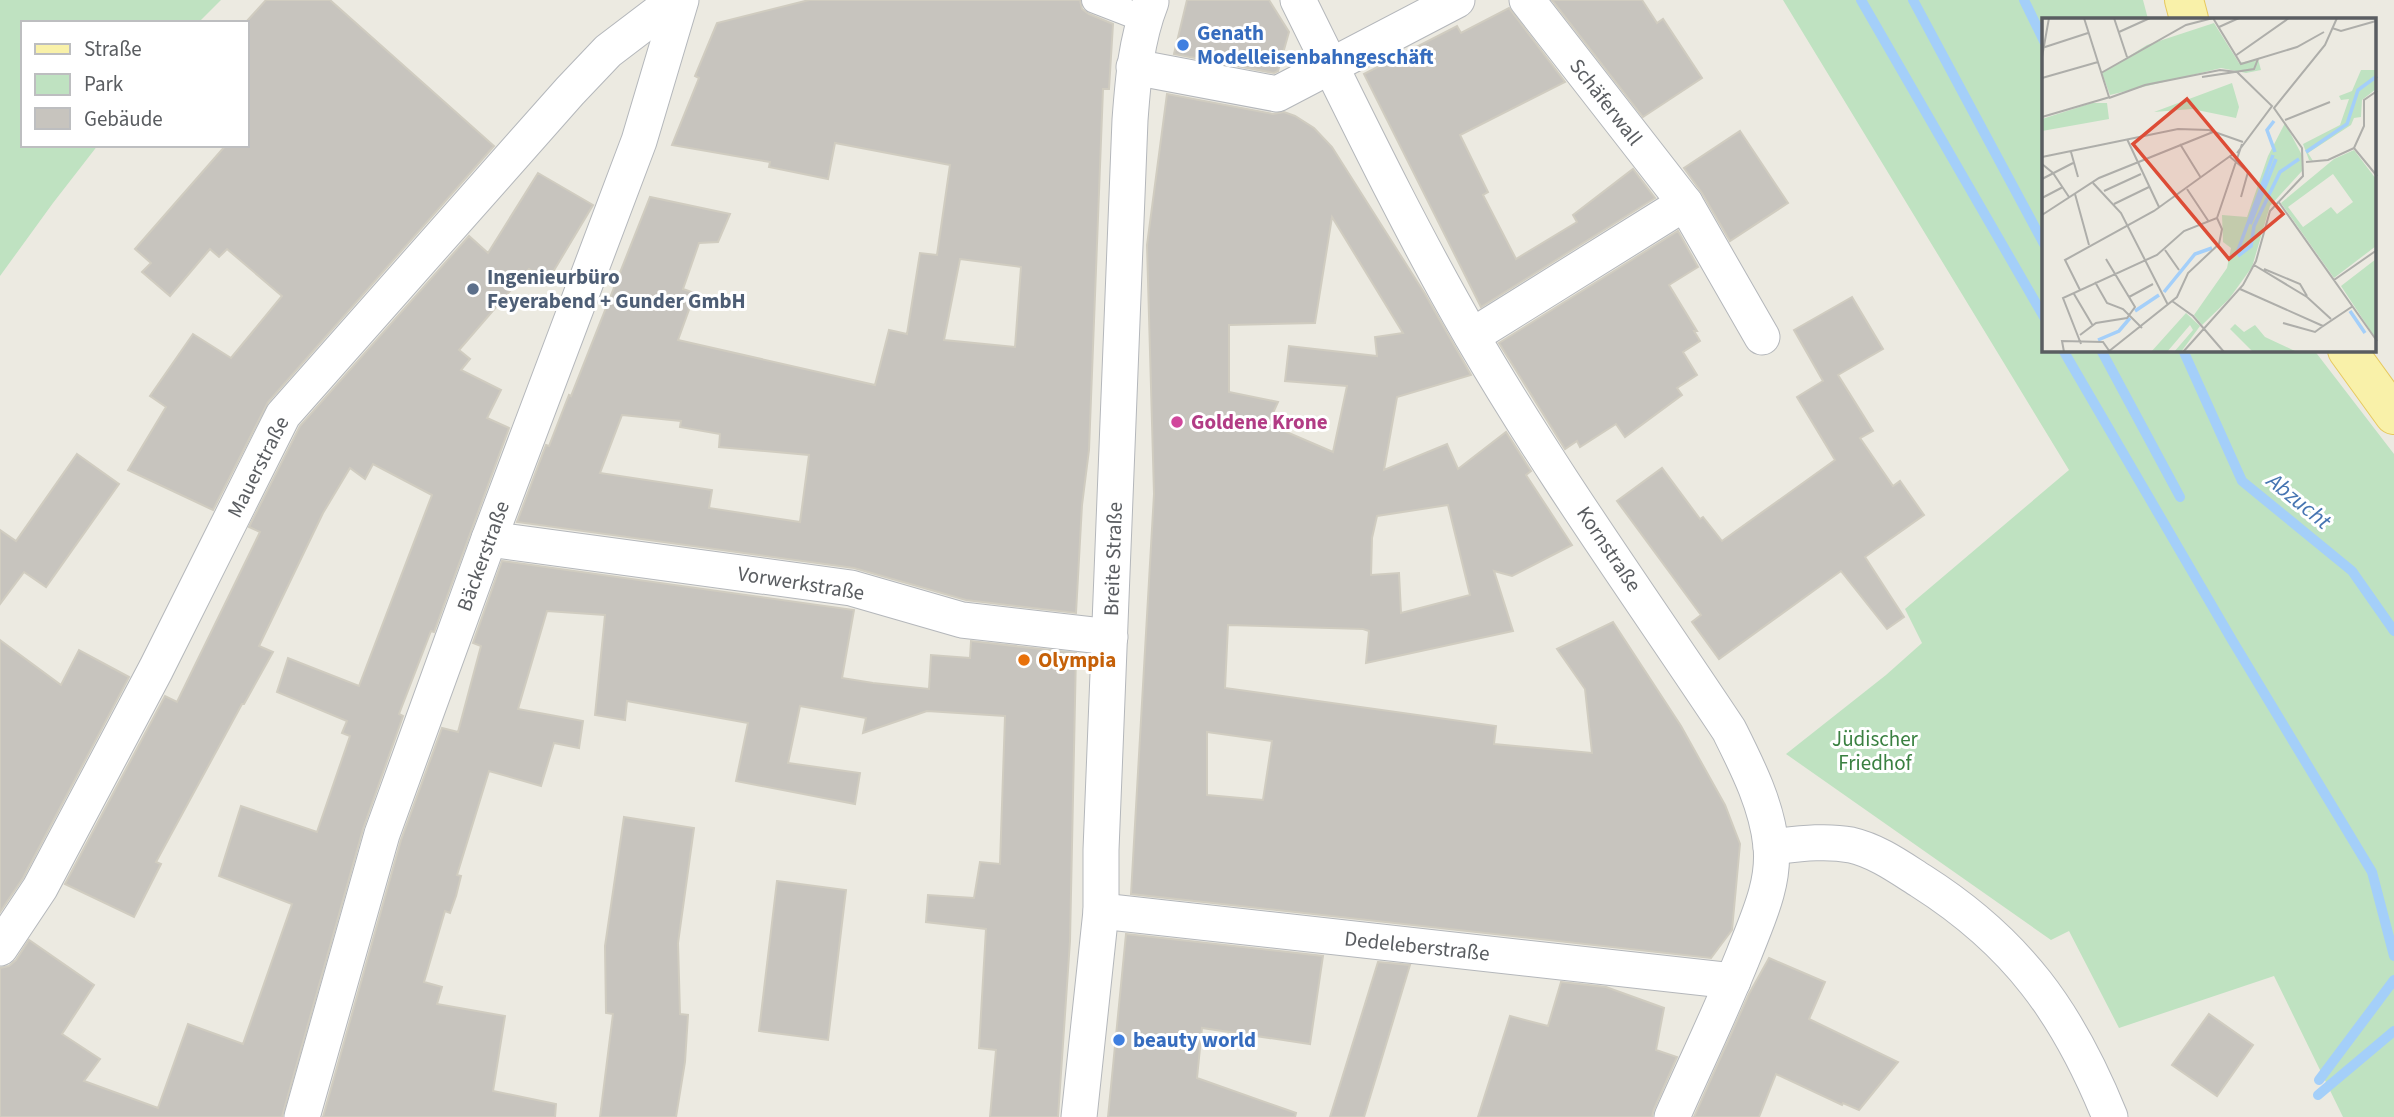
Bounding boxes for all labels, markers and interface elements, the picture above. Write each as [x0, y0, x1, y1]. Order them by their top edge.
place label: Genath Modelleisenbahngeschäft [1197, 18, 1434, 72]
inset map [2042, 18, 2376, 352]
legend [21, 21, 248, 147]
text: Straße [84, 34, 142, 64]
marker: Genath Modelleisenbahngeschäft [1175, 37, 1191, 53]
street label: Schäferwall [1562, 52, 1650, 152]
text: Park [84, 69, 124, 99]
text: Gebäude [84, 104, 163, 134]
place label: Ingenieurbüro Feyerabend + Gunder GmbH [487, 262, 746, 316]
marker: Ingenieurbüro Feyerabend + Gunder GmbH [465, 281, 481, 297]
place label: Goldene Krone [1191, 407, 1328, 437]
street label: Mauerstraße [220, 411, 296, 523]
marker: Goldene Krone [1169, 414, 1185, 430]
water label: Abzucht [2258, 464, 2339, 538]
street label: Bäckerstraße [449, 497, 517, 615]
street label: Kornstraße [1569, 500, 1649, 598]
street label: Breite Straße [1096, 501, 1130, 617]
street label: Vorwerkstraße [735, 558, 867, 608]
place label: Olympia [1038, 645, 1116, 675]
marker: Olympia [1016, 652, 1032, 668]
park label: Jüdischer Friedhof [1832, 724, 1919, 778]
street label: Dedeleberstraße [1343, 923, 1491, 969]
place label: beauty world [1133, 1025, 1256, 1055]
marker: beauty world [1111, 1032, 1127, 1048]

